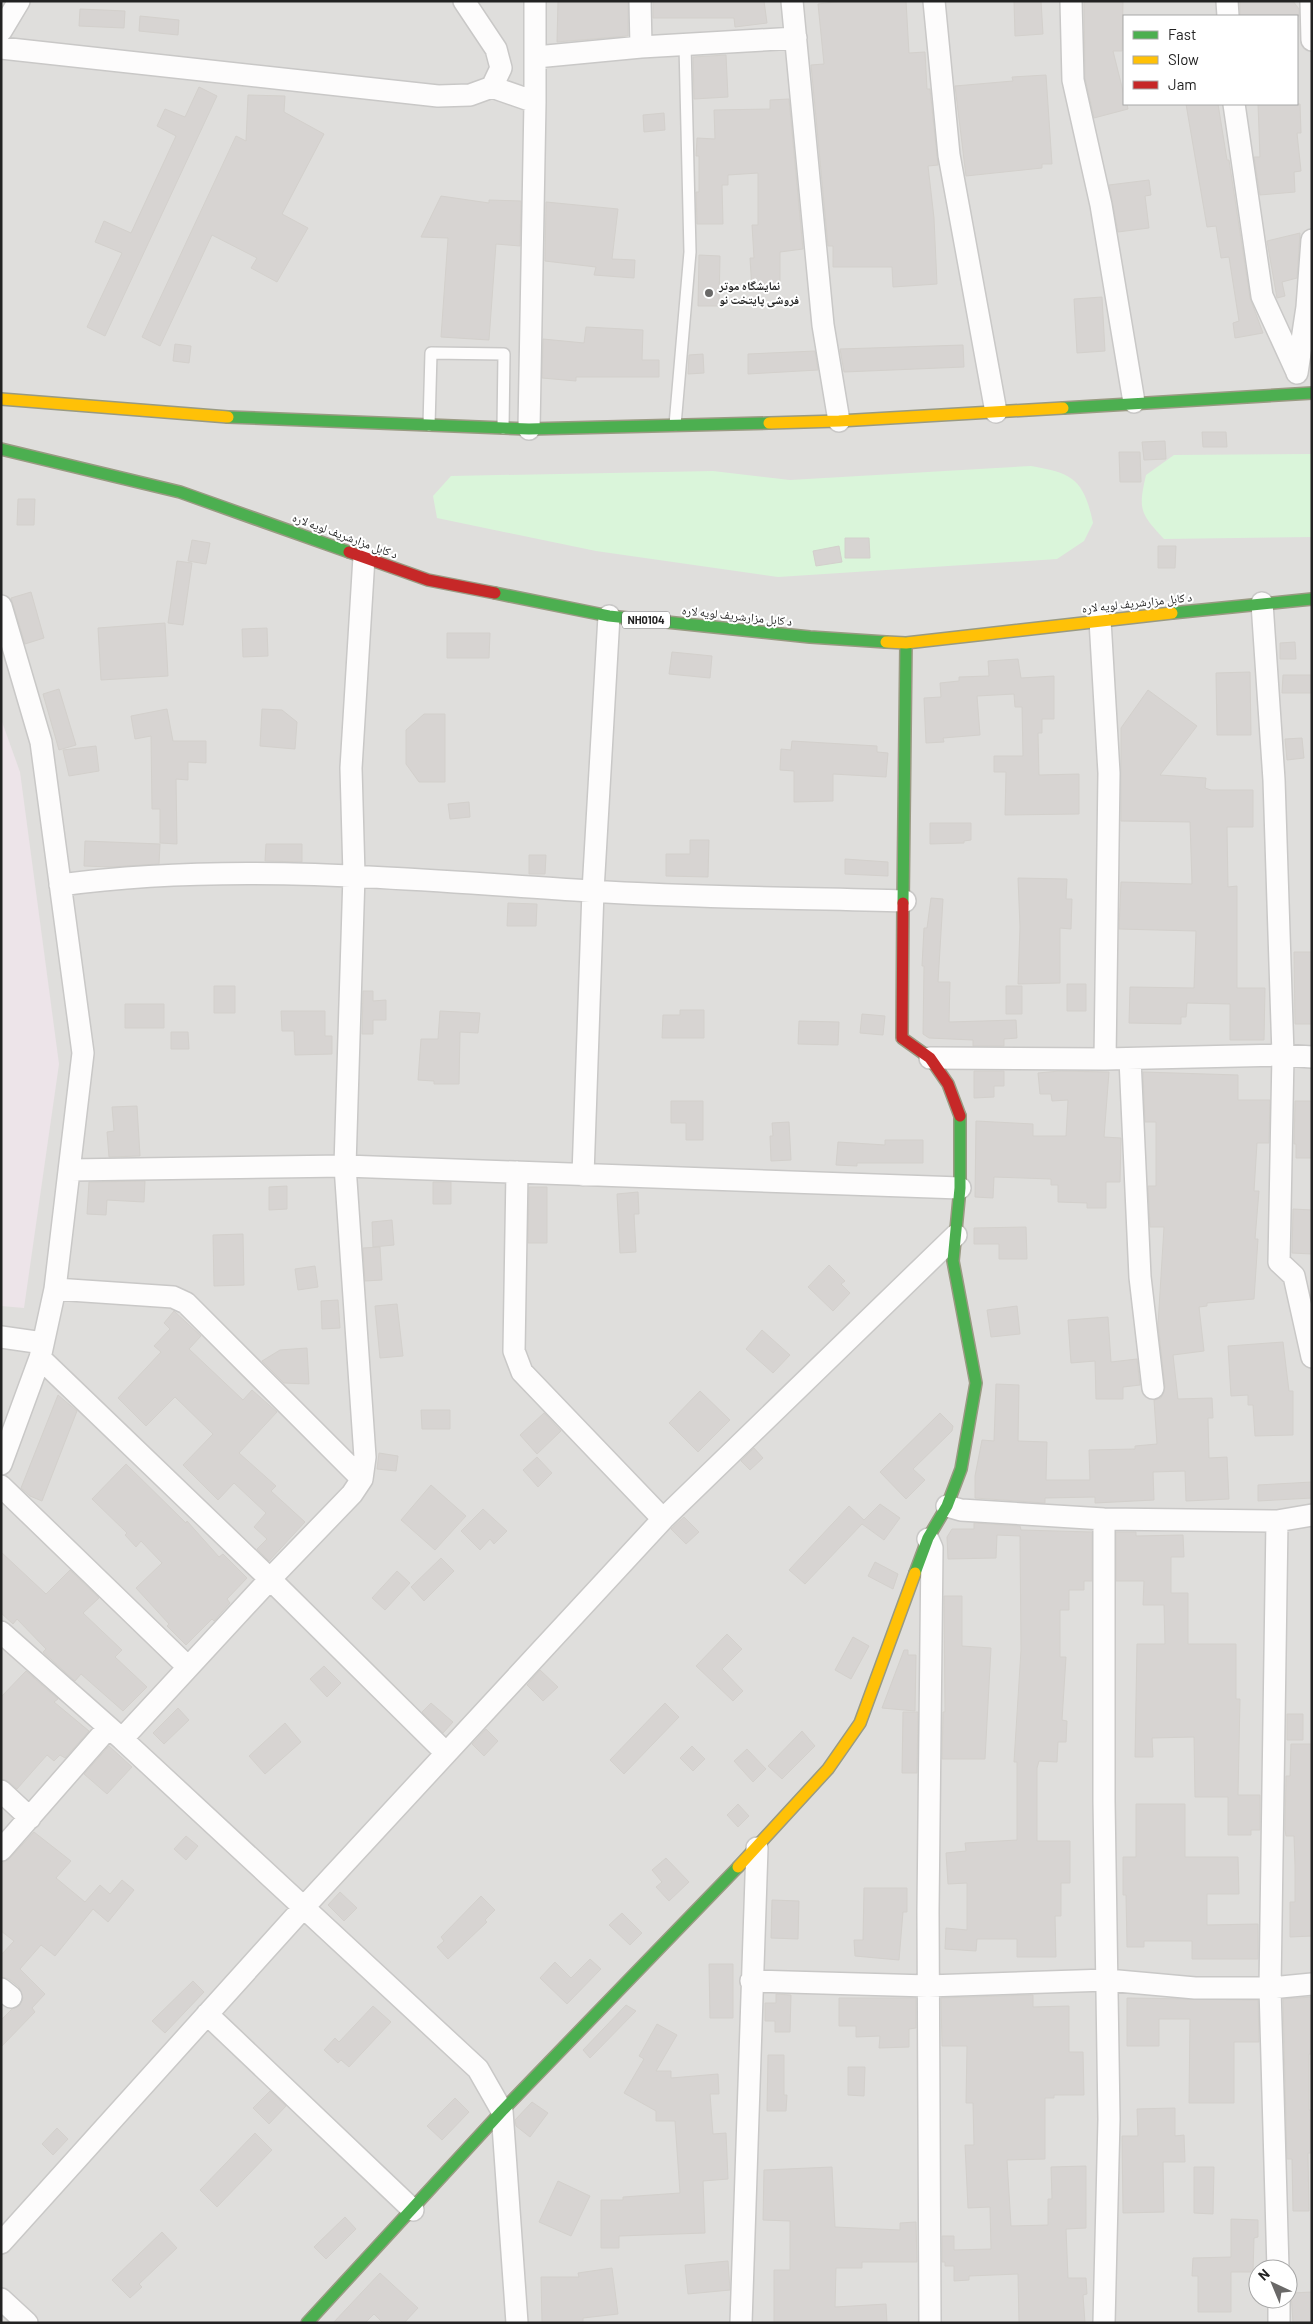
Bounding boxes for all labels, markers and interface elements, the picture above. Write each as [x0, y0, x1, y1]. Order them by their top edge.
legend [1123, 15, 1298, 105]
text: Fast [1168, 25, 1196, 43]
text: Slow [1168, 50, 1199, 68]
text: Jam [1168, 75, 1197, 93]
place label: نمایشگاه موتر فروشی پایتخت نو [718, 278, 799, 308]
marker: نمایشگاه موتر فروشی پایتخت نو [703, 287, 715, 299]
street label: د کابل مزارشریف لویه لاره [290, 510, 400, 562]
street label: د کابل مزارشریف لویه لاره [1081, 589, 1193, 616]
street label: د کابل مزارشریف لویه لاره [681, 602, 793, 629]
road number: NH0104 [622, 612, 670, 628]
north arrow [1248, 2259, 1298, 2309]
text: N [1254, 2265, 1273, 2284]

